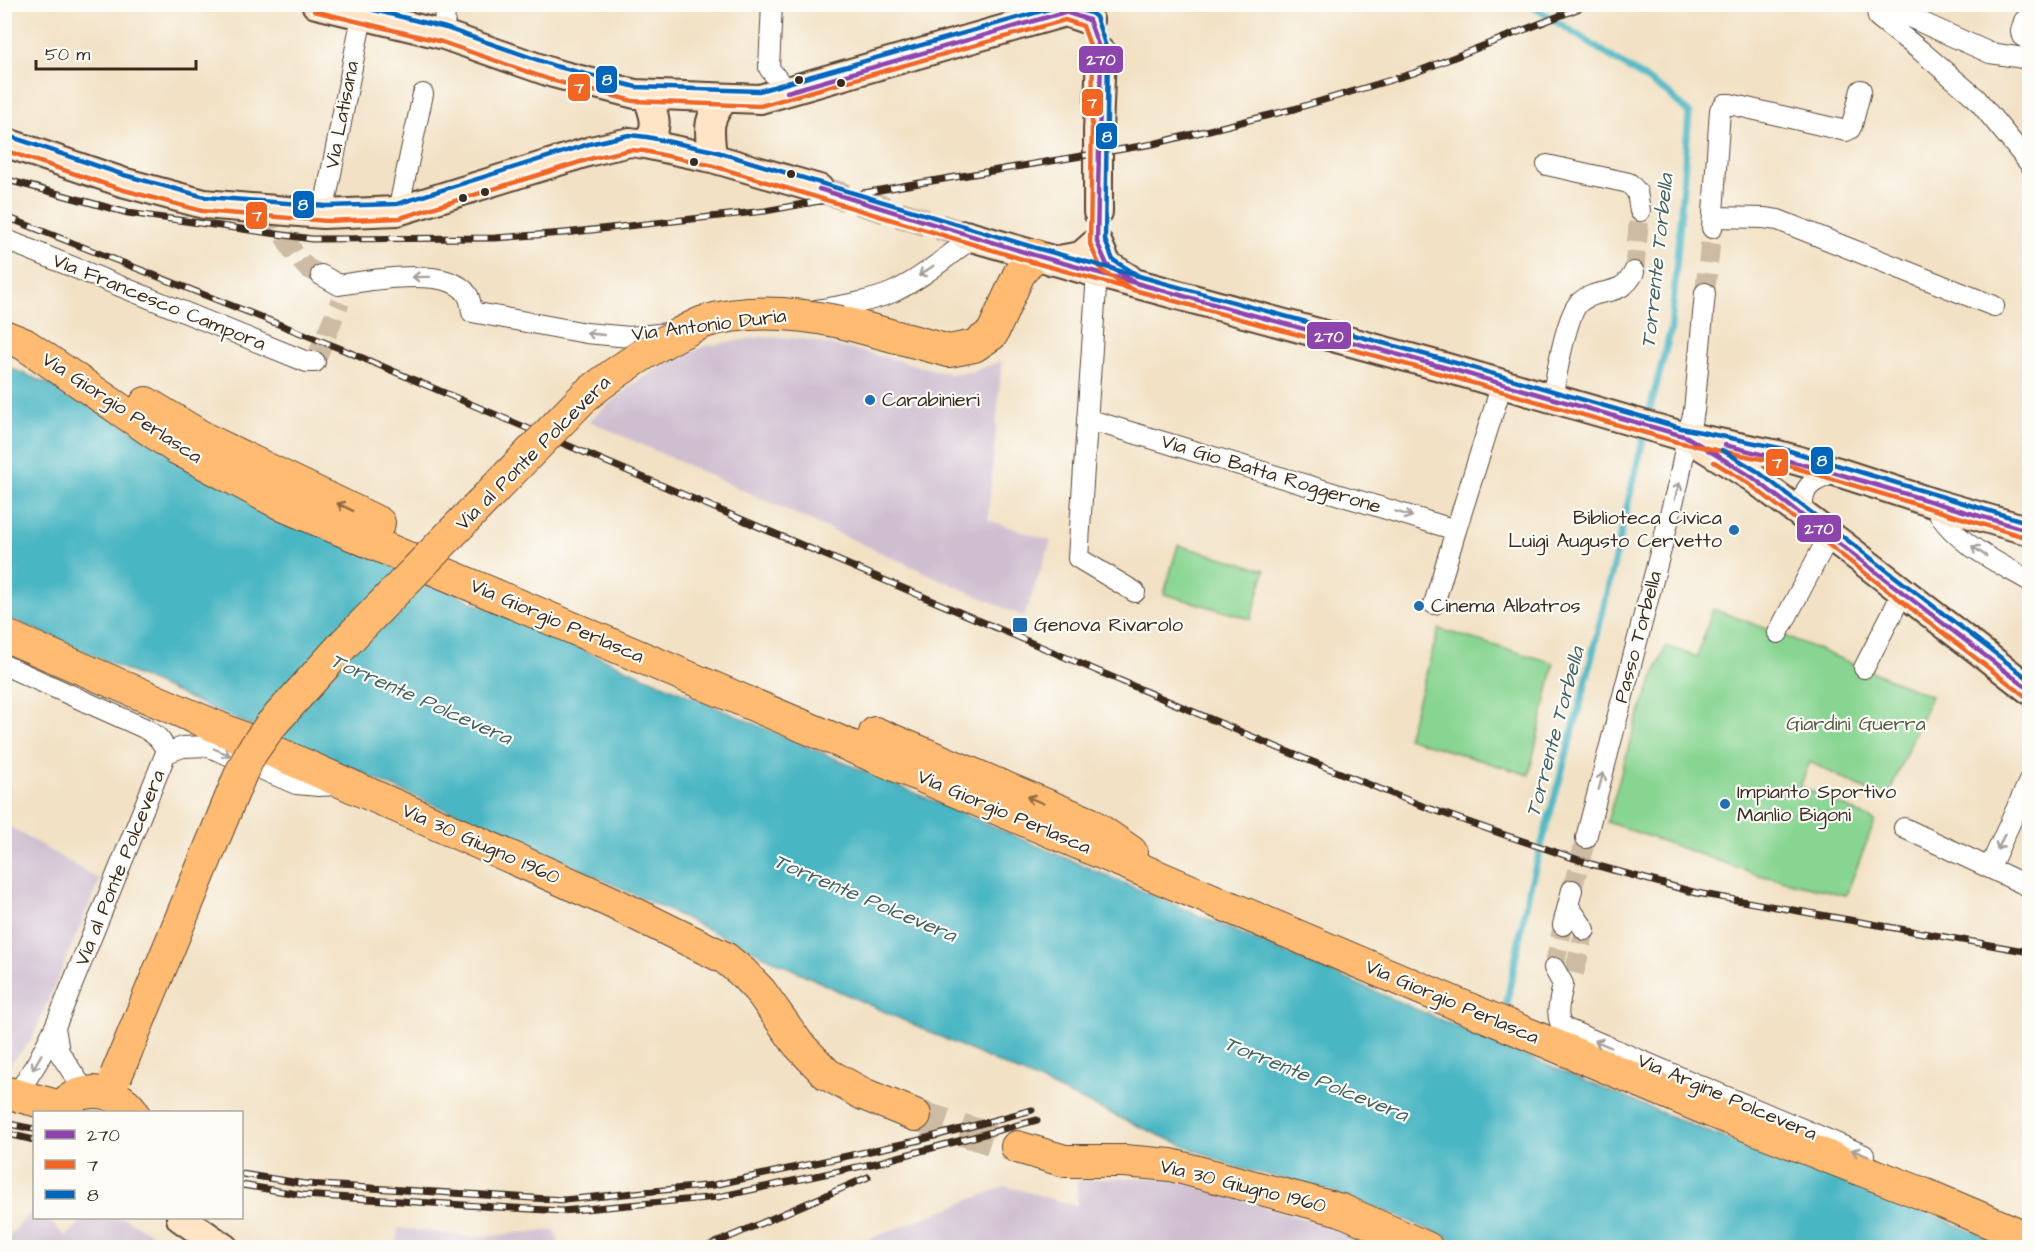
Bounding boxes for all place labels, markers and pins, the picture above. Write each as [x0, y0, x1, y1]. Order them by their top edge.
unlabelled marker [793, 74, 805, 86]
unlabelled marker [835, 77, 847, 89]
unlabelled marker [688, 156, 700, 168]
unlabelled marker [785, 168, 797, 180]
unlabelled marker [479, 186, 491, 198]
unlabelled marker [457, 192, 469, 204]
place label: Carabinieri [882, 386, 980, 414]
marker: Carabinieri [863, 393, 877, 407]
place label: Biblioteca Civica Luigi Augusto Cervetto [1508, 504, 1722, 556]
marker: Biblioteca Civica Luigi Augusto Cervetto [1727, 523, 1741, 537]
place label: Cinema Albatros [1431, 592, 1581, 620]
marker: Cinema Albatros [1412, 599, 1426, 613]
place label: Genova Rivarolo [1034, 611, 1183, 639]
marker: Genova Rivarolo [1011, 616, 1029, 634]
place label: Impianto Sportivo Manlio Bigoni [1737, 778, 1896, 830]
marker: Impianto Sportivo Manlio Bigoni [1718, 797, 1732, 811]

